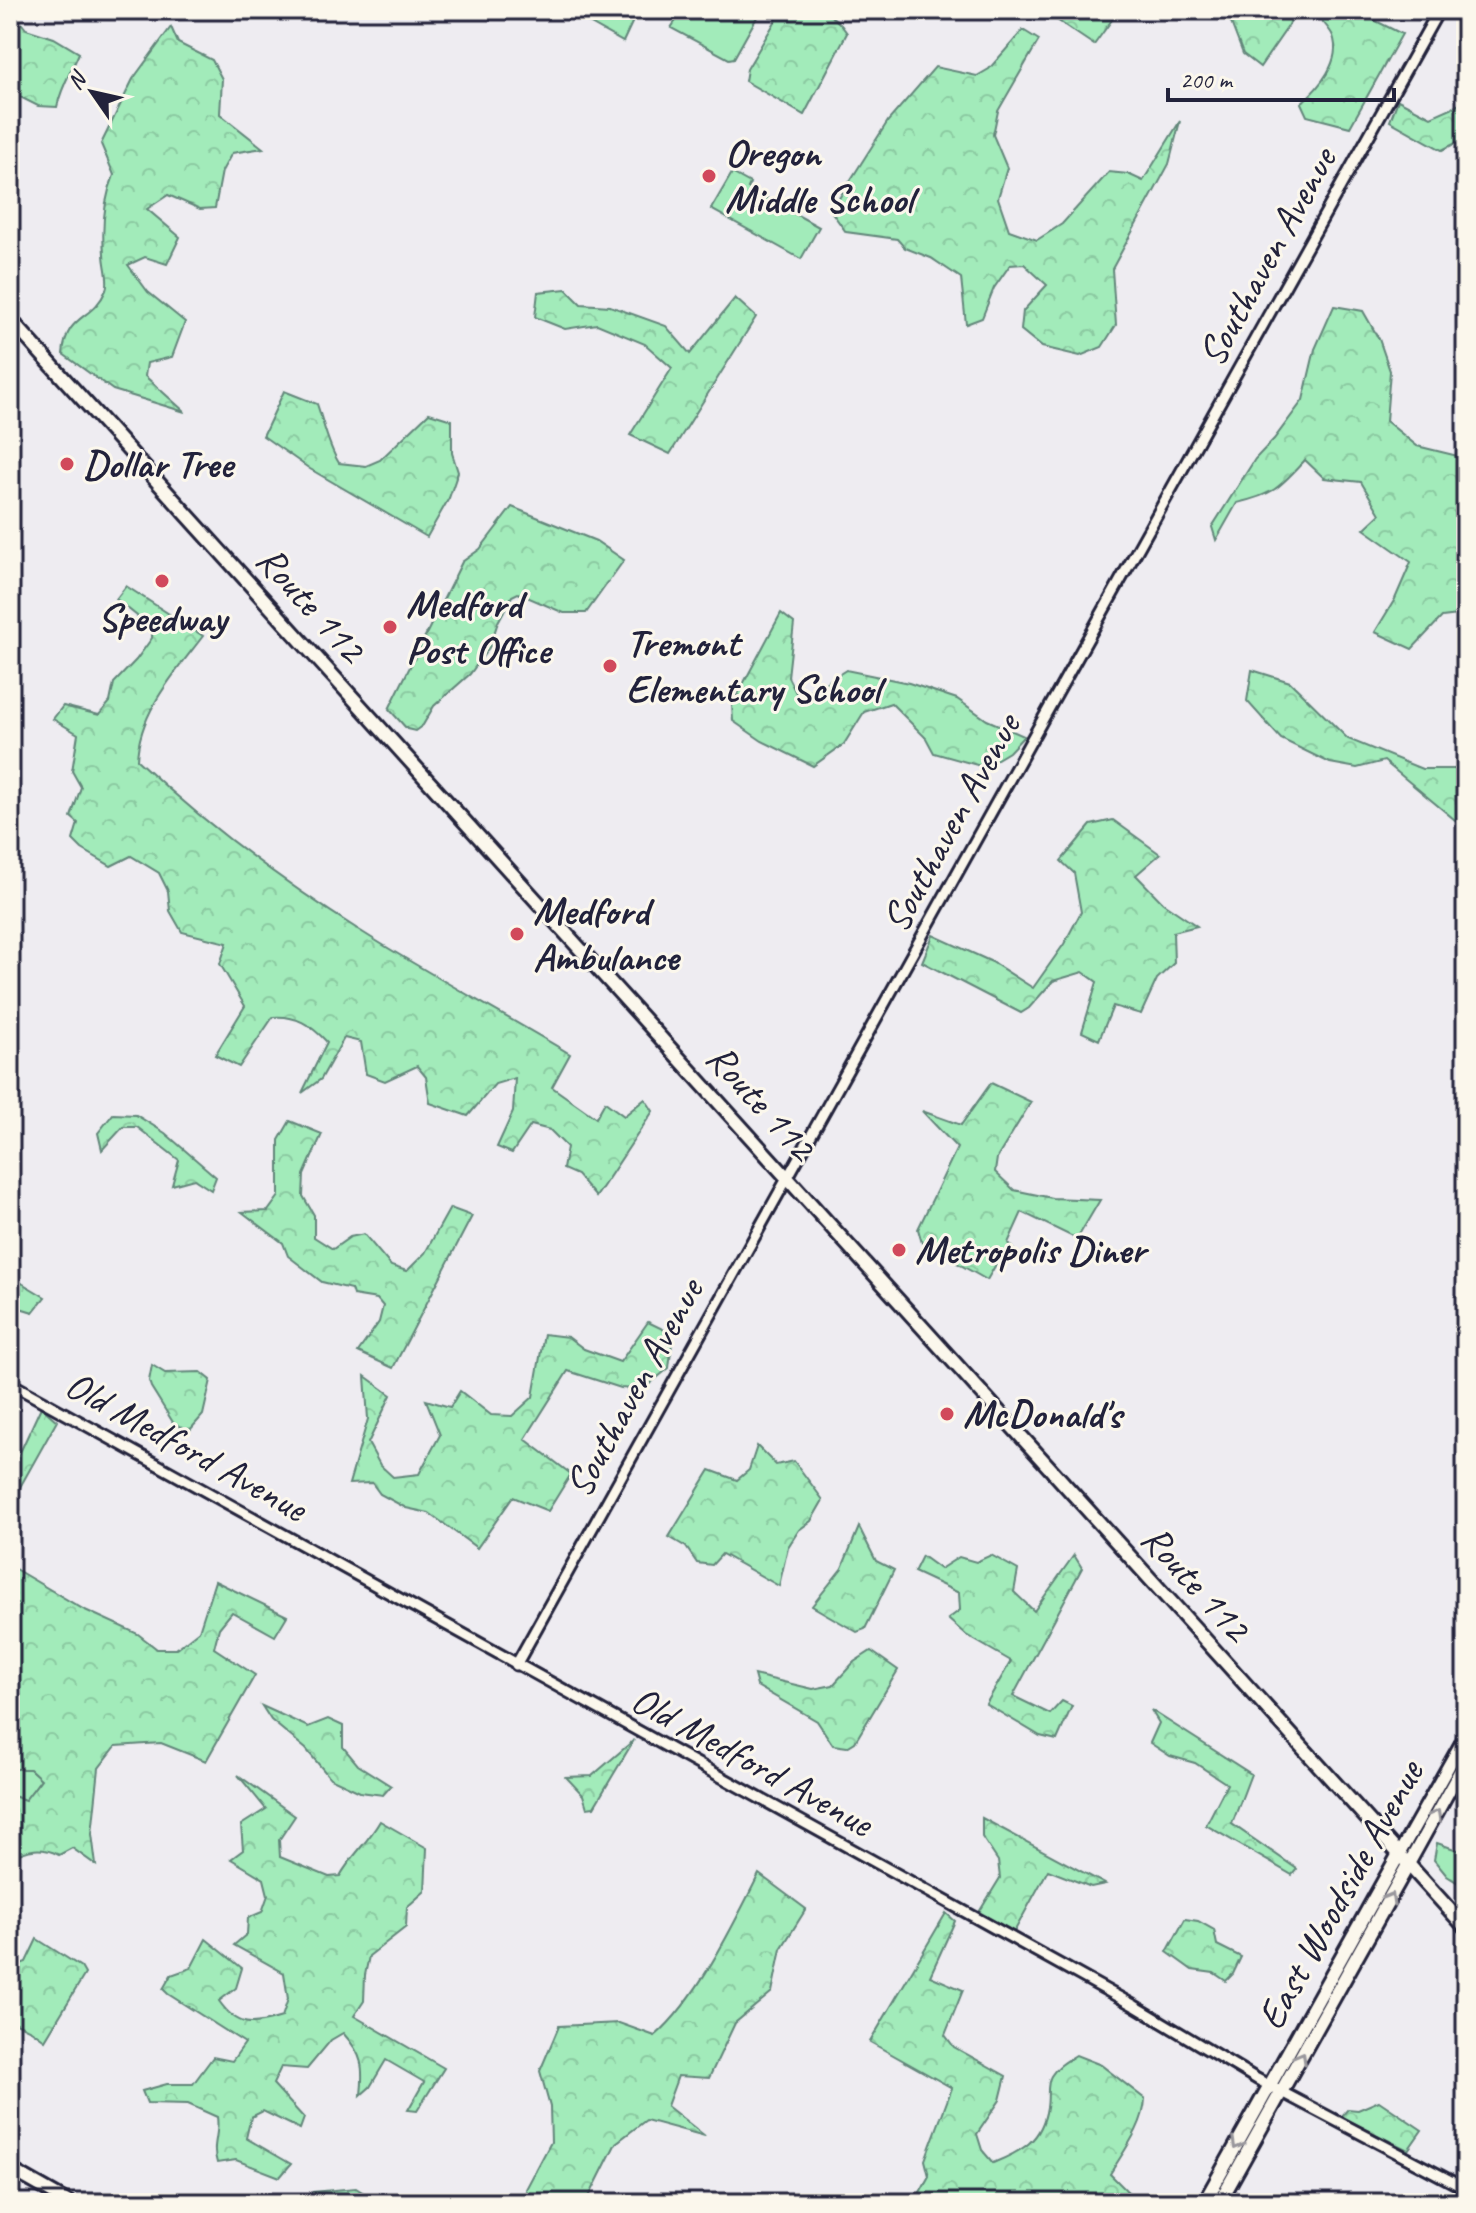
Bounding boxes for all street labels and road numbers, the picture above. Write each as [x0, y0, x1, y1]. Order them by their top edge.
street label: Southaven Avenue [1187, 137, 1349, 375]
street label: Route 112 [246, 535, 378, 675]
street label: Southaven Avenue [871, 703, 1033, 941]
street label: Route 112 [696, 1033, 828, 1173]
street label: Southaven Avenue [554, 1268, 716, 1506]
street label: Old Medford Avenue [57, 1359, 318, 1534]
street label: Route 112 [1131, 1514, 1263, 1654]
street label: Old Medford Avenue [623, 1674, 884, 1849]
street label: East Woodside Avenue [1246, 1749, 1436, 2038]

